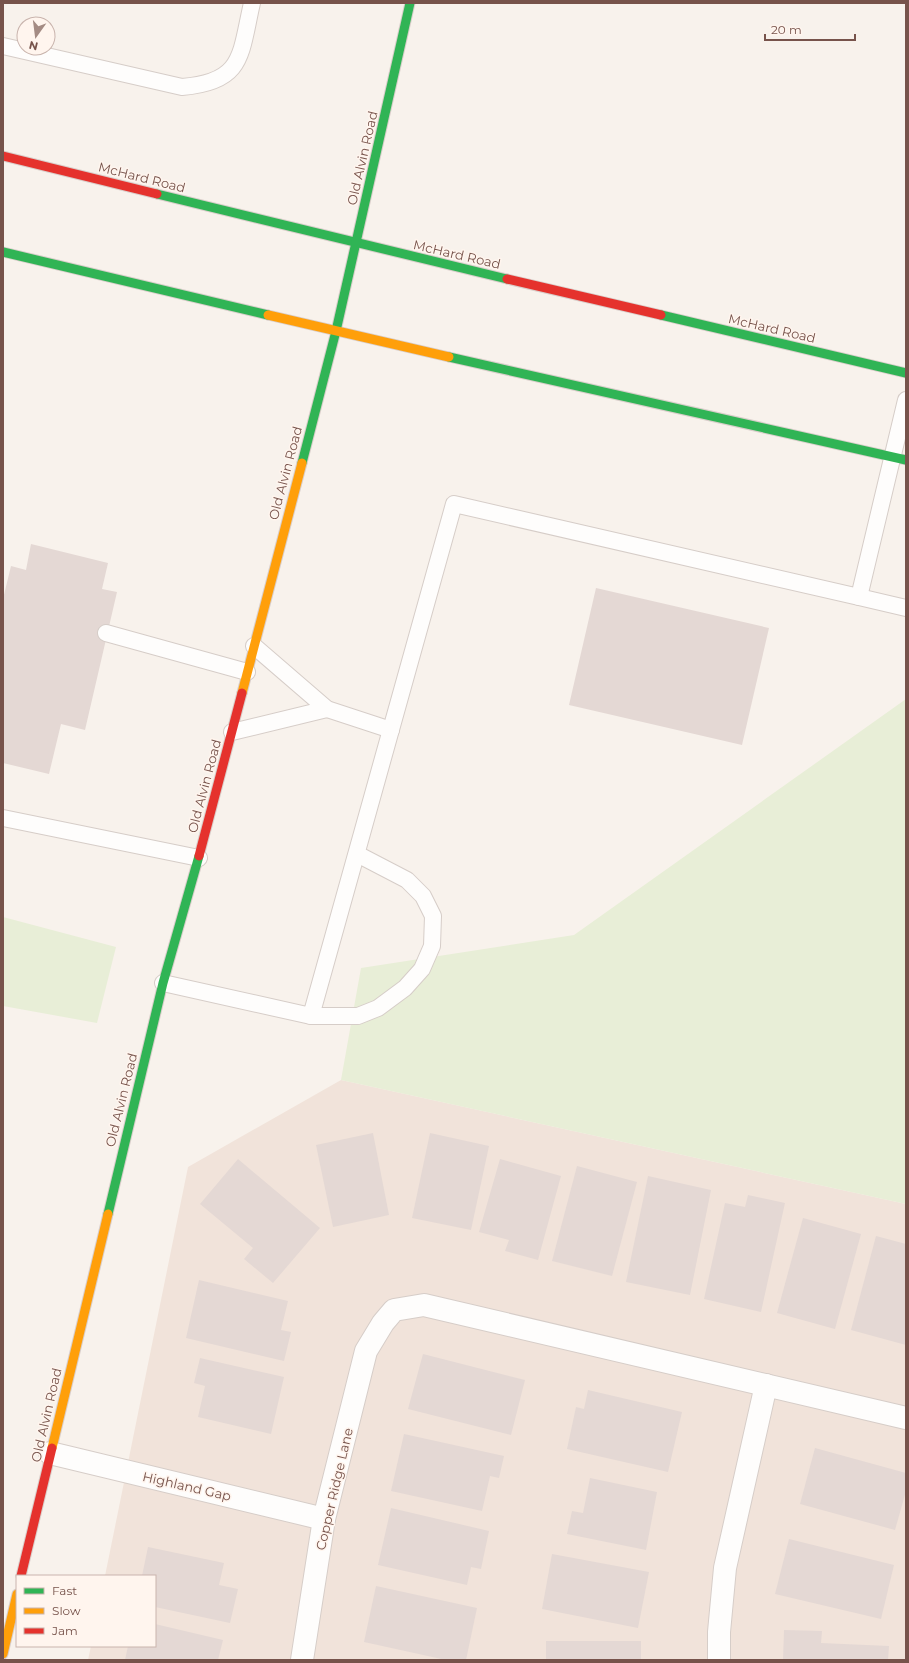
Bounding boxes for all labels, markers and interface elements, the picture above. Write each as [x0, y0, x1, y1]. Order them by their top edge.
north arrow [16, 16, 56, 56]
scale bar [765, 16, 855, 42]
text: 20 m [771, 22, 802, 37]
text: N [28, 38, 40, 54]
street label: Old Alvin Road [343, 109, 381, 207]
street label: McHard Road [97, 158, 187, 196]
street label: McHard Road [412, 236, 502, 272]
street label: McHard Road [727, 310, 817, 346]
street label: Old Alvin Road [265, 424, 305, 522]
street label: Old Alvin Road [184, 737, 224, 835]
street label: Old Alvin Road [102, 1051, 140, 1149]
street label: Old Alvin Road [27, 1366, 65, 1464]
street label: Copper Ridge Lane [312, 1426, 356, 1552]
street label: Highland Gap [141, 1468, 233, 1504]
legend [16, 1575, 156, 1647]
text: Fast [52, 1583, 77, 1598]
text: Slow [52, 1603, 81, 1618]
text: Jam [51, 1623, 78, 1638]

